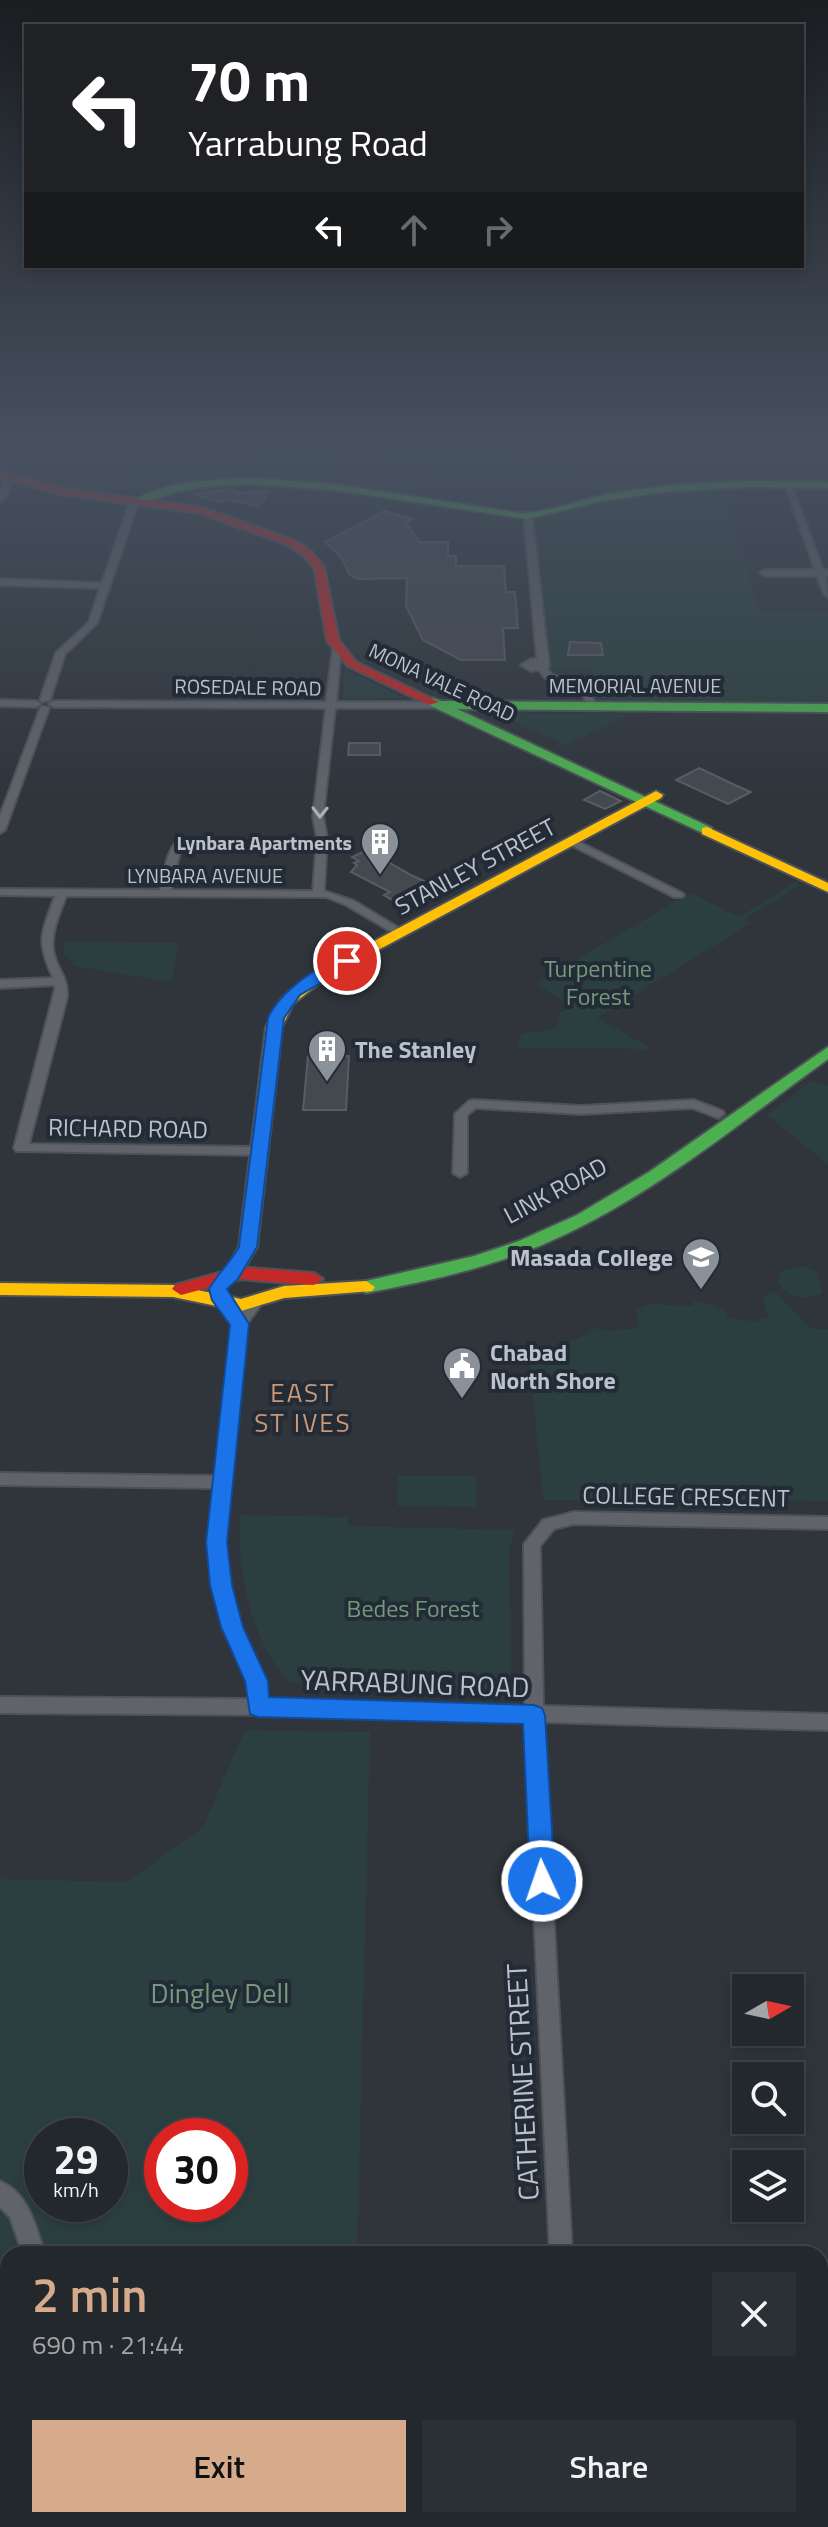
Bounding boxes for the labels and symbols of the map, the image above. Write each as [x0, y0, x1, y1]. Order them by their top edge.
street label: MONA VALE ROAD [364, 635, 520, 729]
street label: ROSEDALE ROAD [174, 670, 322, 704]
street label: MEMORIAL AVENUE [549, 670, 721, 701]
one-way arrow [311, 807, 329, 819]
street label: STANLEY STREET [388, 808, 562, 924]
building icon: Lynbara Apartments [359, 821, 401, 876]
place label: Lynbara Apartments [176, 827, 352, 858]
street label: LYNBARA AVENUE [127, 860, 283, 891]
pin [313, 927, 381, 995]
park label: Turpentine Forest [544, 950, 652, 1014]
building icon: The Stanley [306, 1028, 348, 1083]
place label: The Stanley [355, 1031, 476, 1067]
street label: RICHARD ROAD [48, 1109, 208, 1147]
street label: LINK ROAD [497, 1148, 613, 1232]
school or university icon: Masada College [680, 1236, 722, 1291]
place label: Masada College [510, 1239, 673, 1275]
place label: Chabad North Shore [490, 1334, 616, 1398]
public building icon: Chabad North Shore [441, 1345, 483, 1400]
district label: EAST ST IVES [254, 1373, 352, 1442]
street label: COLLEGE CRESCENT [582, 1476, 790, 1516]
park label: Bedes Forest [347, 1590, 480, 1626]
street label: YARRABUNG ROAD [300, 1658, 530, 1708]
position arrow [500, 1839, 584, 1923]
street label: CATHERINE STREET [494, 1962, 550, 2202]
park label: Dingley Dell [151, 1971, 289, 2014]
north arrow [732, 1974, 804, 2046]
speed limit sign: 30 [144, 2118, 248, 2222]

